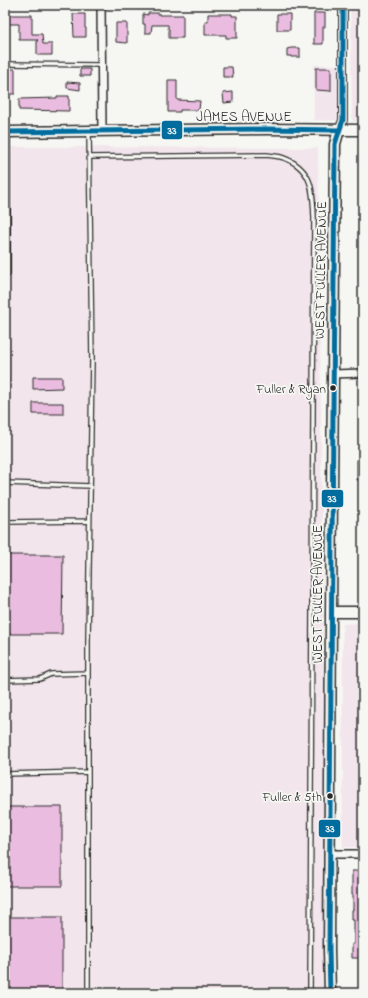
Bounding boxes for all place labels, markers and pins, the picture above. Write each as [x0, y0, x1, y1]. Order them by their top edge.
place label: Fuller & Ryan [256, 380, 326, 400]
marker: Fuller & Ryan [328, 383, 338, 393]
place label: Fuller & 5th [261, 788, 322, 807]
marker: Fuller & 5th [325, 791, 335, 801]

